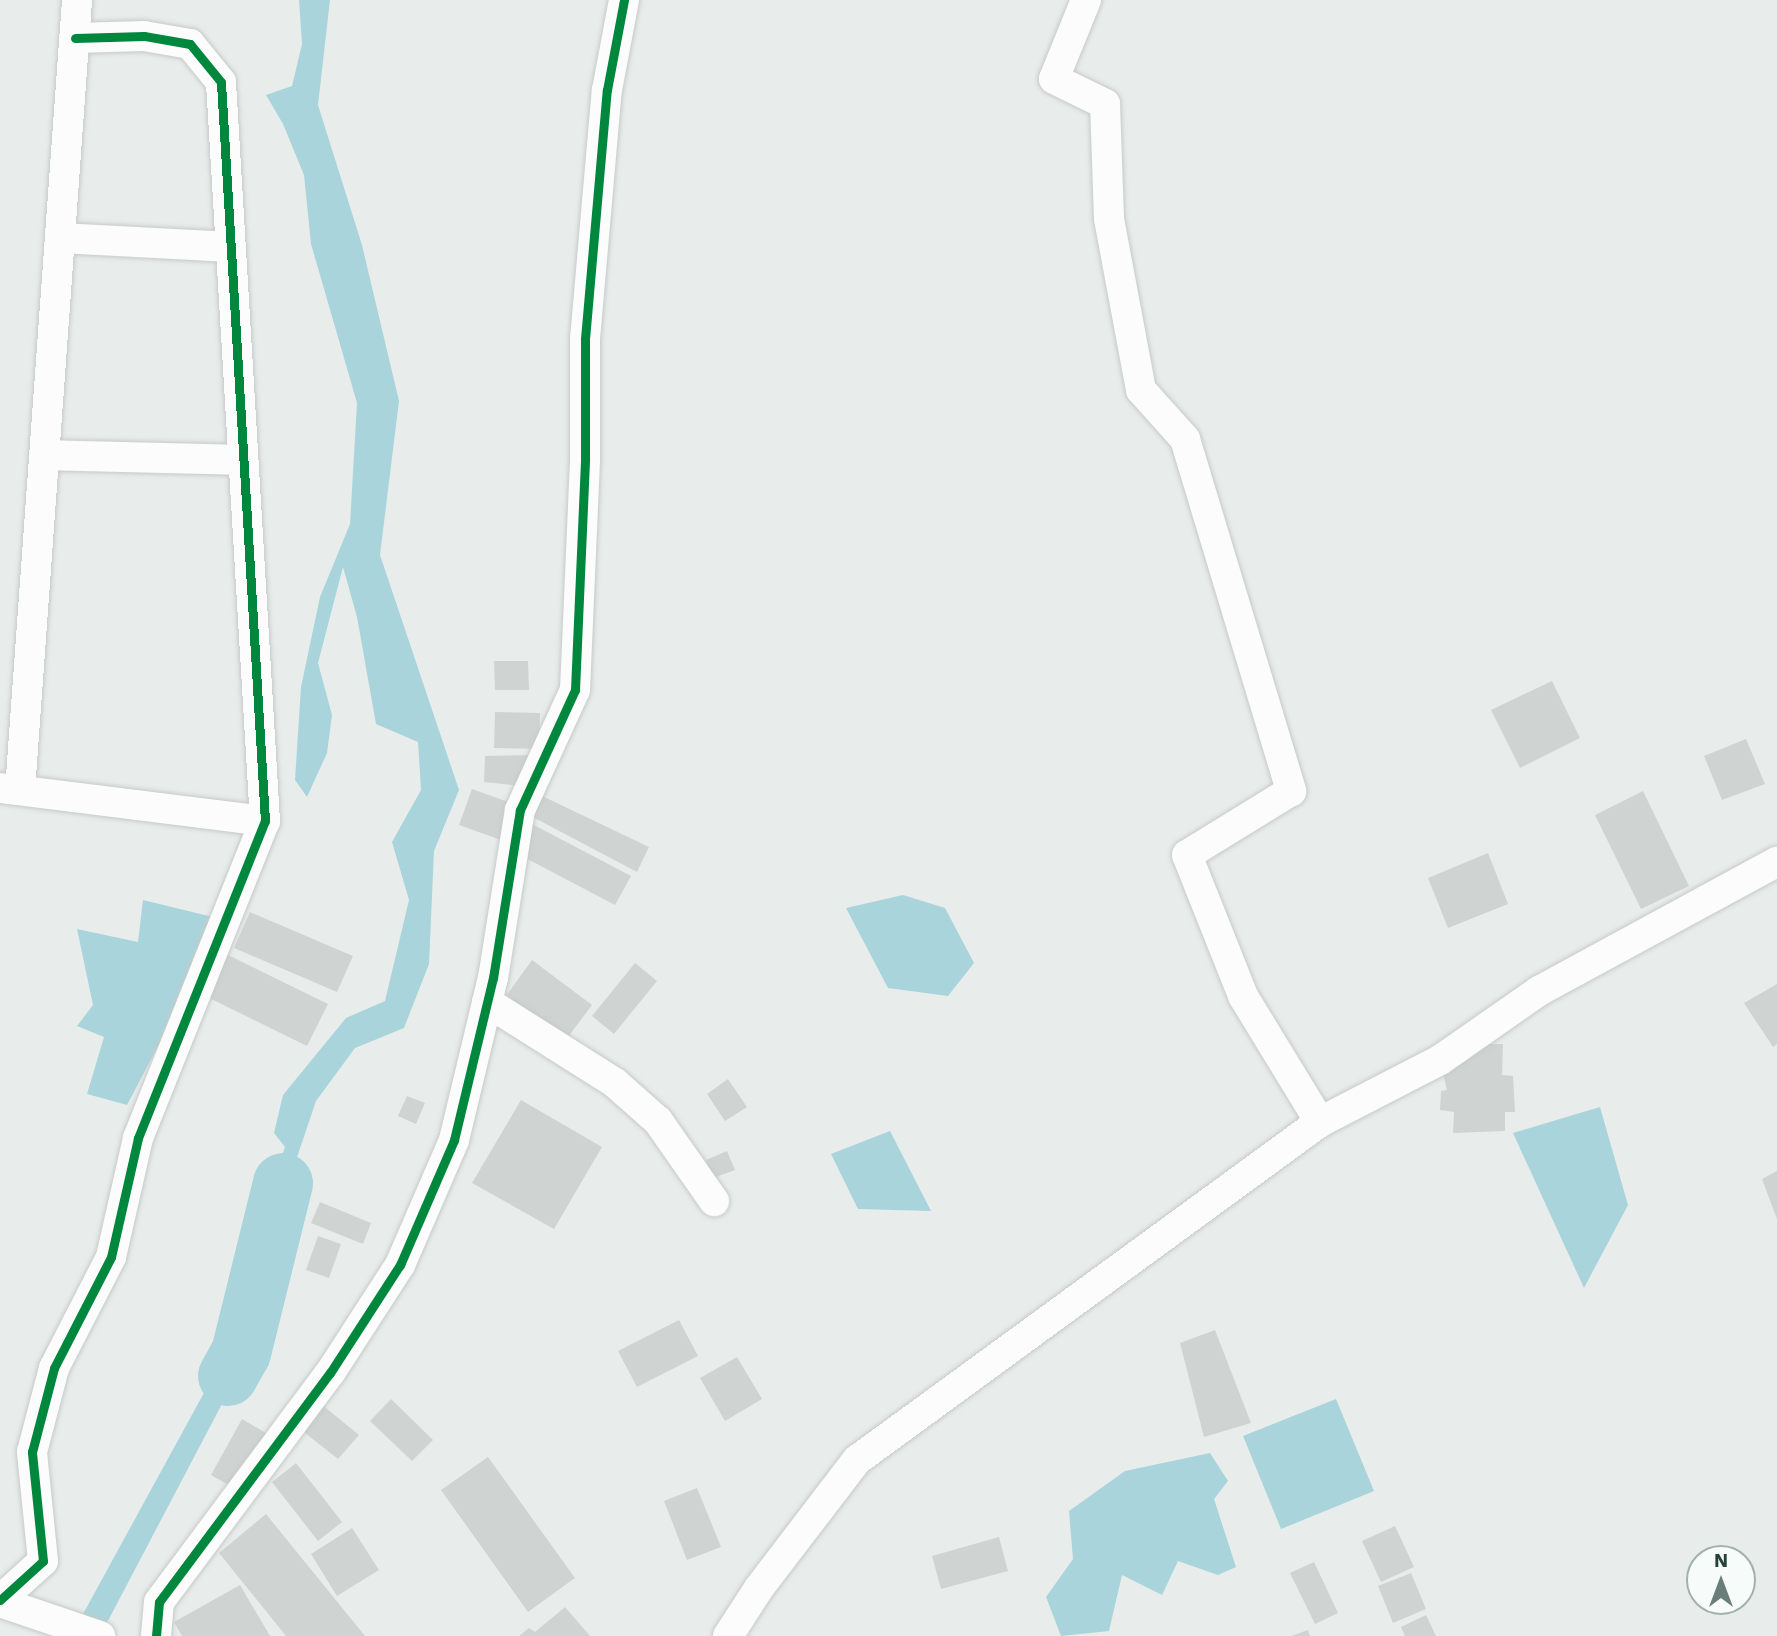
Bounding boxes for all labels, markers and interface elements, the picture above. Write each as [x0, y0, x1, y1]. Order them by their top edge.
north arrow [1686, 1545, 1756, 1615]
text: N [1714, 1549, 1728, 1572]

